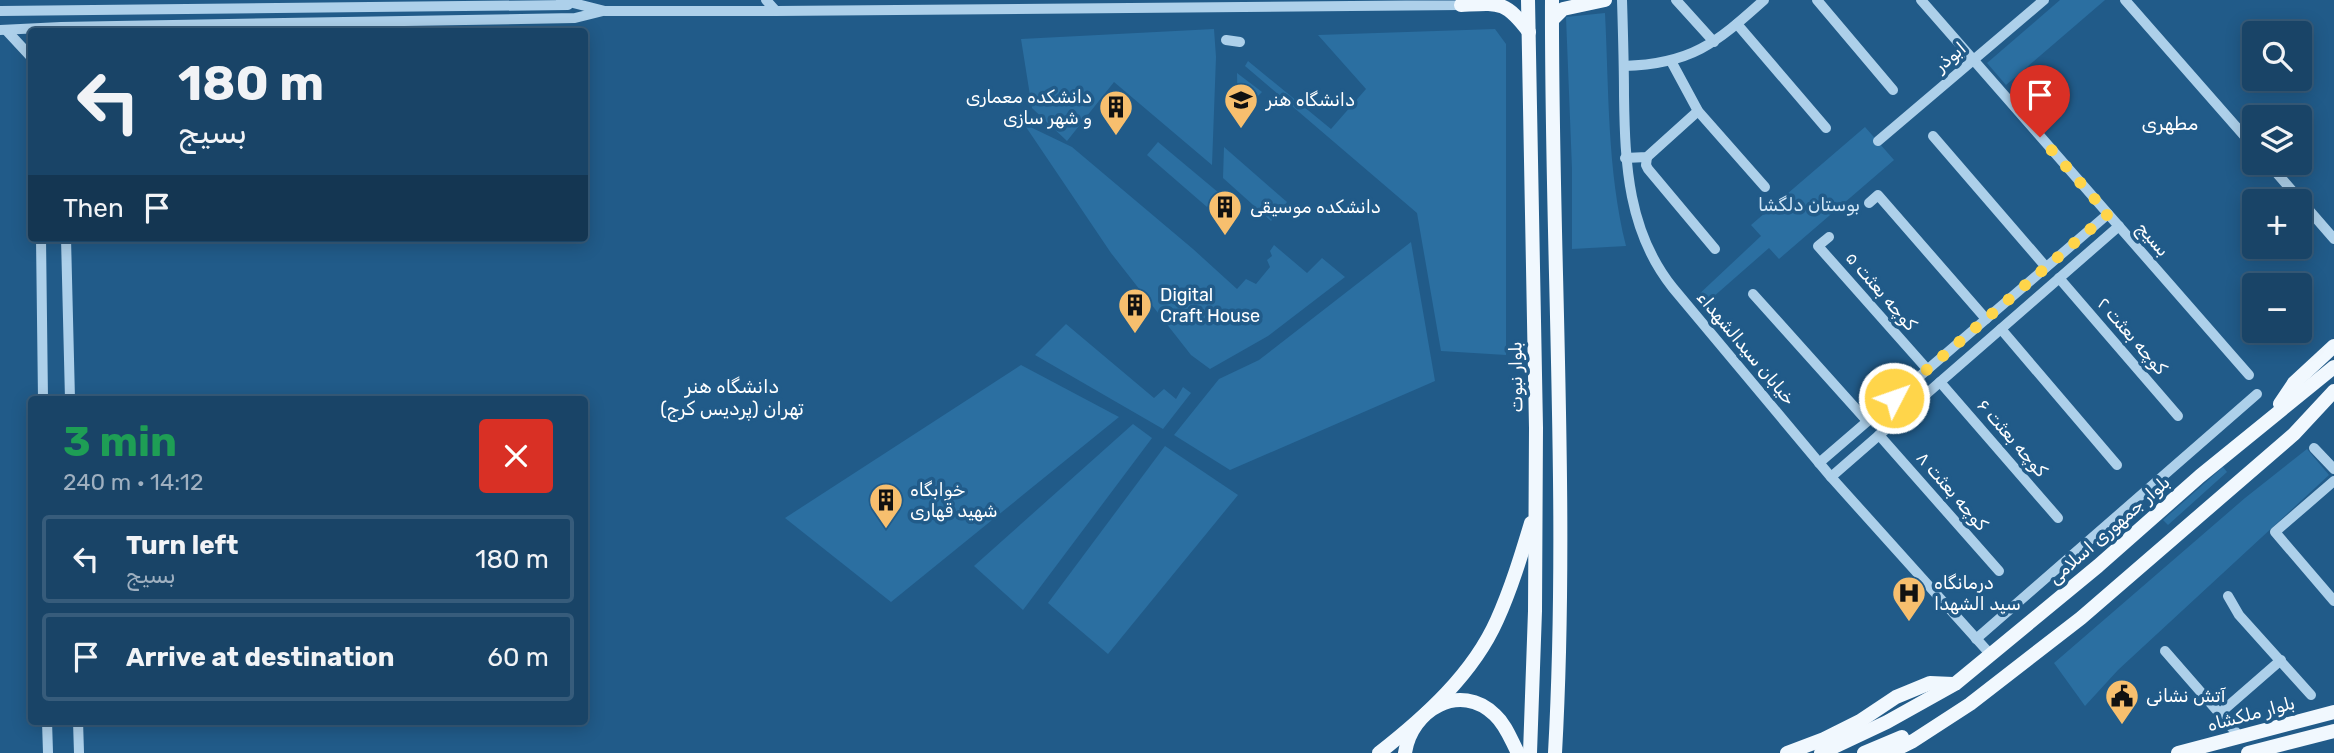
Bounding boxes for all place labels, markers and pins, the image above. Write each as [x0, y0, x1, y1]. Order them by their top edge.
pin [2010, 65, 2070, 137]
school or university icon: دانشگاه هنر [1222, 81, 1260, 130]
place label: دانشکده معماری و شهر سازی [966, 86, 1092, 129]
building icon: دانشکده معماری و شهر سازی [1097, 88, 1135, 137]
place label: دانشگاه هنر [1265, 89, 1355, 111]
building icon: دانشکده موسیقی [1206, 188, 1244, 237]
place label: دانشکده موسیقی [1250, 196, 1381, 218]
place label: Digital Craft House [1160, 284, 1260, 327]
building icon: Digital Craft House [1116, 286, 1154, 335]
place label: خوابگاه شهید قهاری [910, 479, 998, 522]
building icon: خوابگاه شهید قهاری [867, 481, 905, 530]
place label: درمانگاه سید الشهدا [1934, 572, 2021, 615]
hospital icon: درمانگاه سید الشهدا [1890, 574, 1928, 623]
public building icon: آتش نشانی [2103, 677, 2141, 726]
place label: آتش نشانی [2146, 685, 2227, 707]

